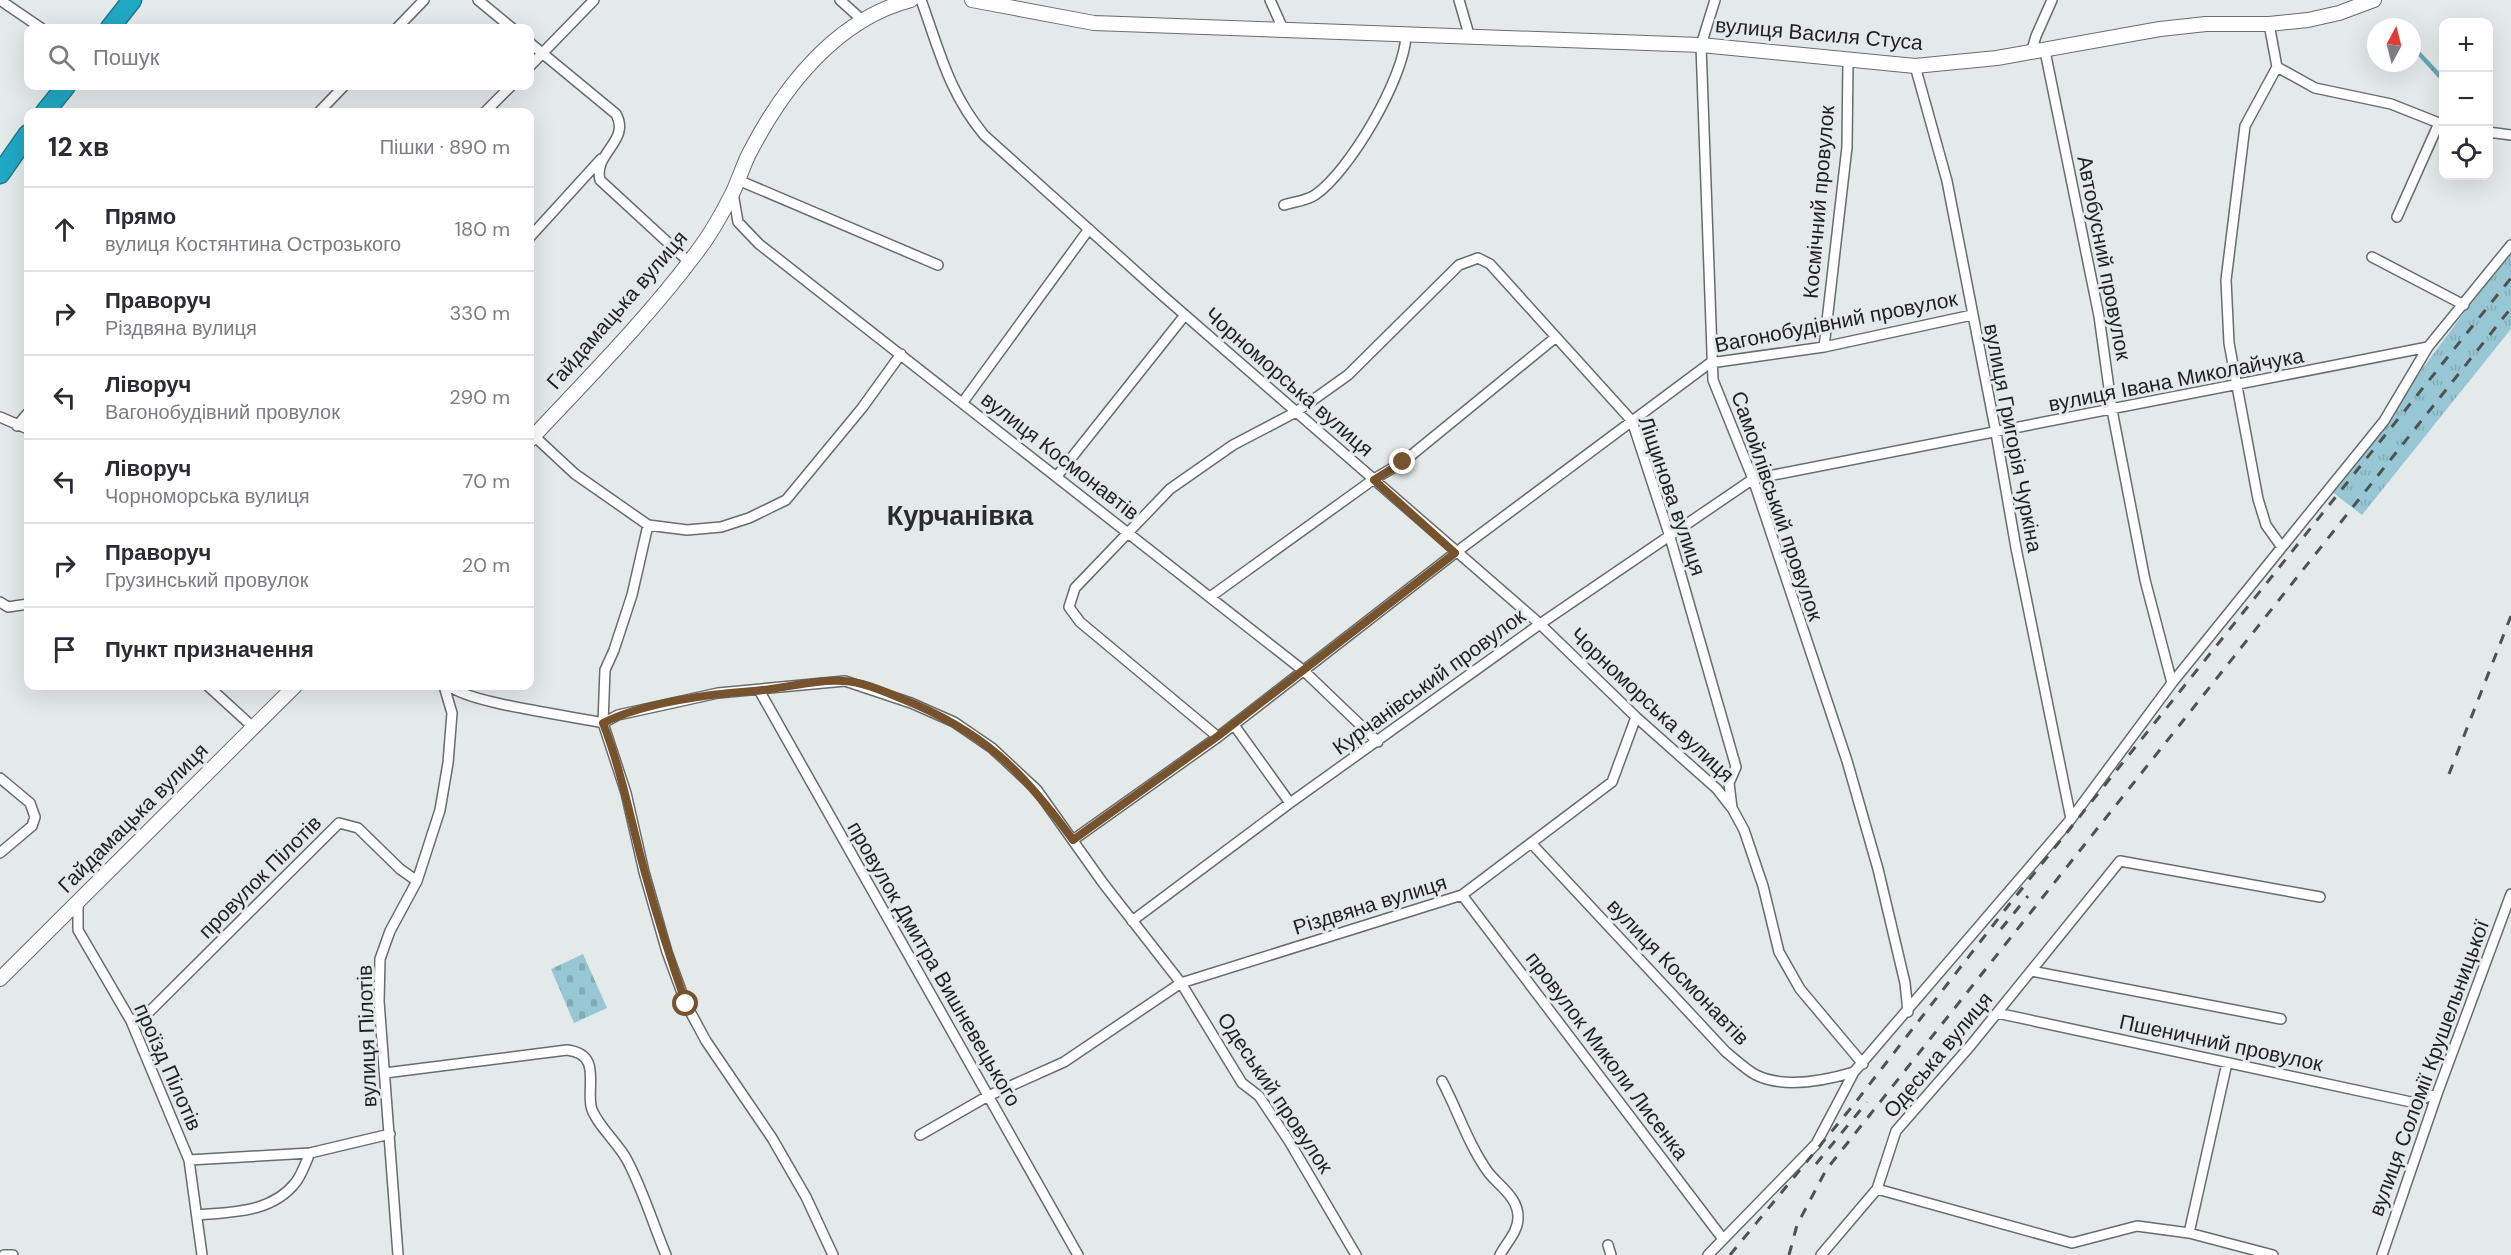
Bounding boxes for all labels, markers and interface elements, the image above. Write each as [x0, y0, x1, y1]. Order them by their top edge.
street label: вулиця Василя Стуса [1714, 11, 1924, 57]
north arrow [2367, 18, 2421, 72]
map controls [2439, 18, 2493, 180]
button: + [2439, 18, 2493, 72]
search box [24, 24, 534, 90]
icon: search [45, 41, 78, 74]
text: Пошук [93, 43, 159, 72]
button: − [2439, 72, 2493, 126]
street label: Космічний провулок [1797, 103, 1841, 300]
button: locate [2439, 126, 2493, 180]
text: 12 хв [48, 130, 109, 164]
text: Пішки · 890 m [380, 134, 510, 160]
street label: Автобусний провулок [2070, 153, 2138, 363]
text: Прямо [105, 202, 176, 231]
icon: ahead [48, 213, 81, 246]
text: 180 m [455, 216, 510, 242]
street label: Гайдамацька вулиця [540, 225, 694, 395]
text: вулиця Костянтина Острозького [105, 231, 401, 257]
street label: Вагонобудівний провулок [1712, 285, 1961, 359]
text: Праворуч [105, 286, 211, 315]
icon: right [48, 297, 81, 330]
text: 330 m [450, 300, 510, 326]
street label: Чорноморська вулиця [1199, 301, 1379, 463]
text: Різдвяна вулиця [105, 315, 257, 341]
street label: вулиця Григорія Чуркіна [1977, 321, 2049, 555]
street label: вулиця Івана Миколайчука [2046, 341, 2306, 418]
text: Ліворуч [105, 370, 191, 399]
icon: left [48, 381, 81, 414]
text: 290 m [449, 384, 510, 410]
street label: вулиця Космонавтів [975, 385, 1145, 527]
street label: Самойлівський провулок [1724, 387, 1830, 625]
text: Вагонобудівний провулок [105, 399, 340, 425]
street label: Ліщинова вулиця [1632, 412, 1712, 580]
route end [1389, 448, 1415, 474]
text: Ліворуч [105, 454, 191, 483]
icon: left [48, 465, 81, 498]
text: 70 m [463, 468, 510, 494]
text: Чорноморська вулиця [105, 483, 310, 509]
district label: Курчанівка [887, 498, 1034, 533]
text: Праворуч [105, 538, 211, 567]
icon: right [48, 549, 81, 582]
text: 20 m [462, 552, 510, 578]
text: Грузинський провулок [105, 567, 308, 593]
street label: Курчанівський провулок [1327, 602, 1532, 762]
street label: Чорноморська вулиця [1564, 621, 1740, 789]
icon: arrive [48, 633, 81, 666]
text: Пункт призначення [105, 635, 314, 664]
street label: Гайдамацька вулиця [52, 737, 214, 899]
street label: провулок Пілотів [192, 809, 328, 945]
street label: провулок Дмитра Вишневецького [841, 816, 1027, 1112]
street label: Різдвяна вулиця [1290, 868, 1450, 942]
street label: вулиця Космонавтів [1601, 893, 1755, 1051]
street label: вулиця Соломії Крушельницької [2362, 916, 2496, 1220]
street label: провулок Миколи Лисенка [1519, 946, 1695, 1166]
street label: вулиця Пілотів [351, 964, 383, 1108]
street label: Одеська вулиця [1877, 986, 1999, 1124]
route start [672, 990, 698, 1016]
street label: проїзд Пілотів [127, 999, 209, 1135]
street label: Одеський провулок [1211, 1007, 1340, 1180]
street label: Пшеничний провулок [2117, 1008, 2326, 1078]

